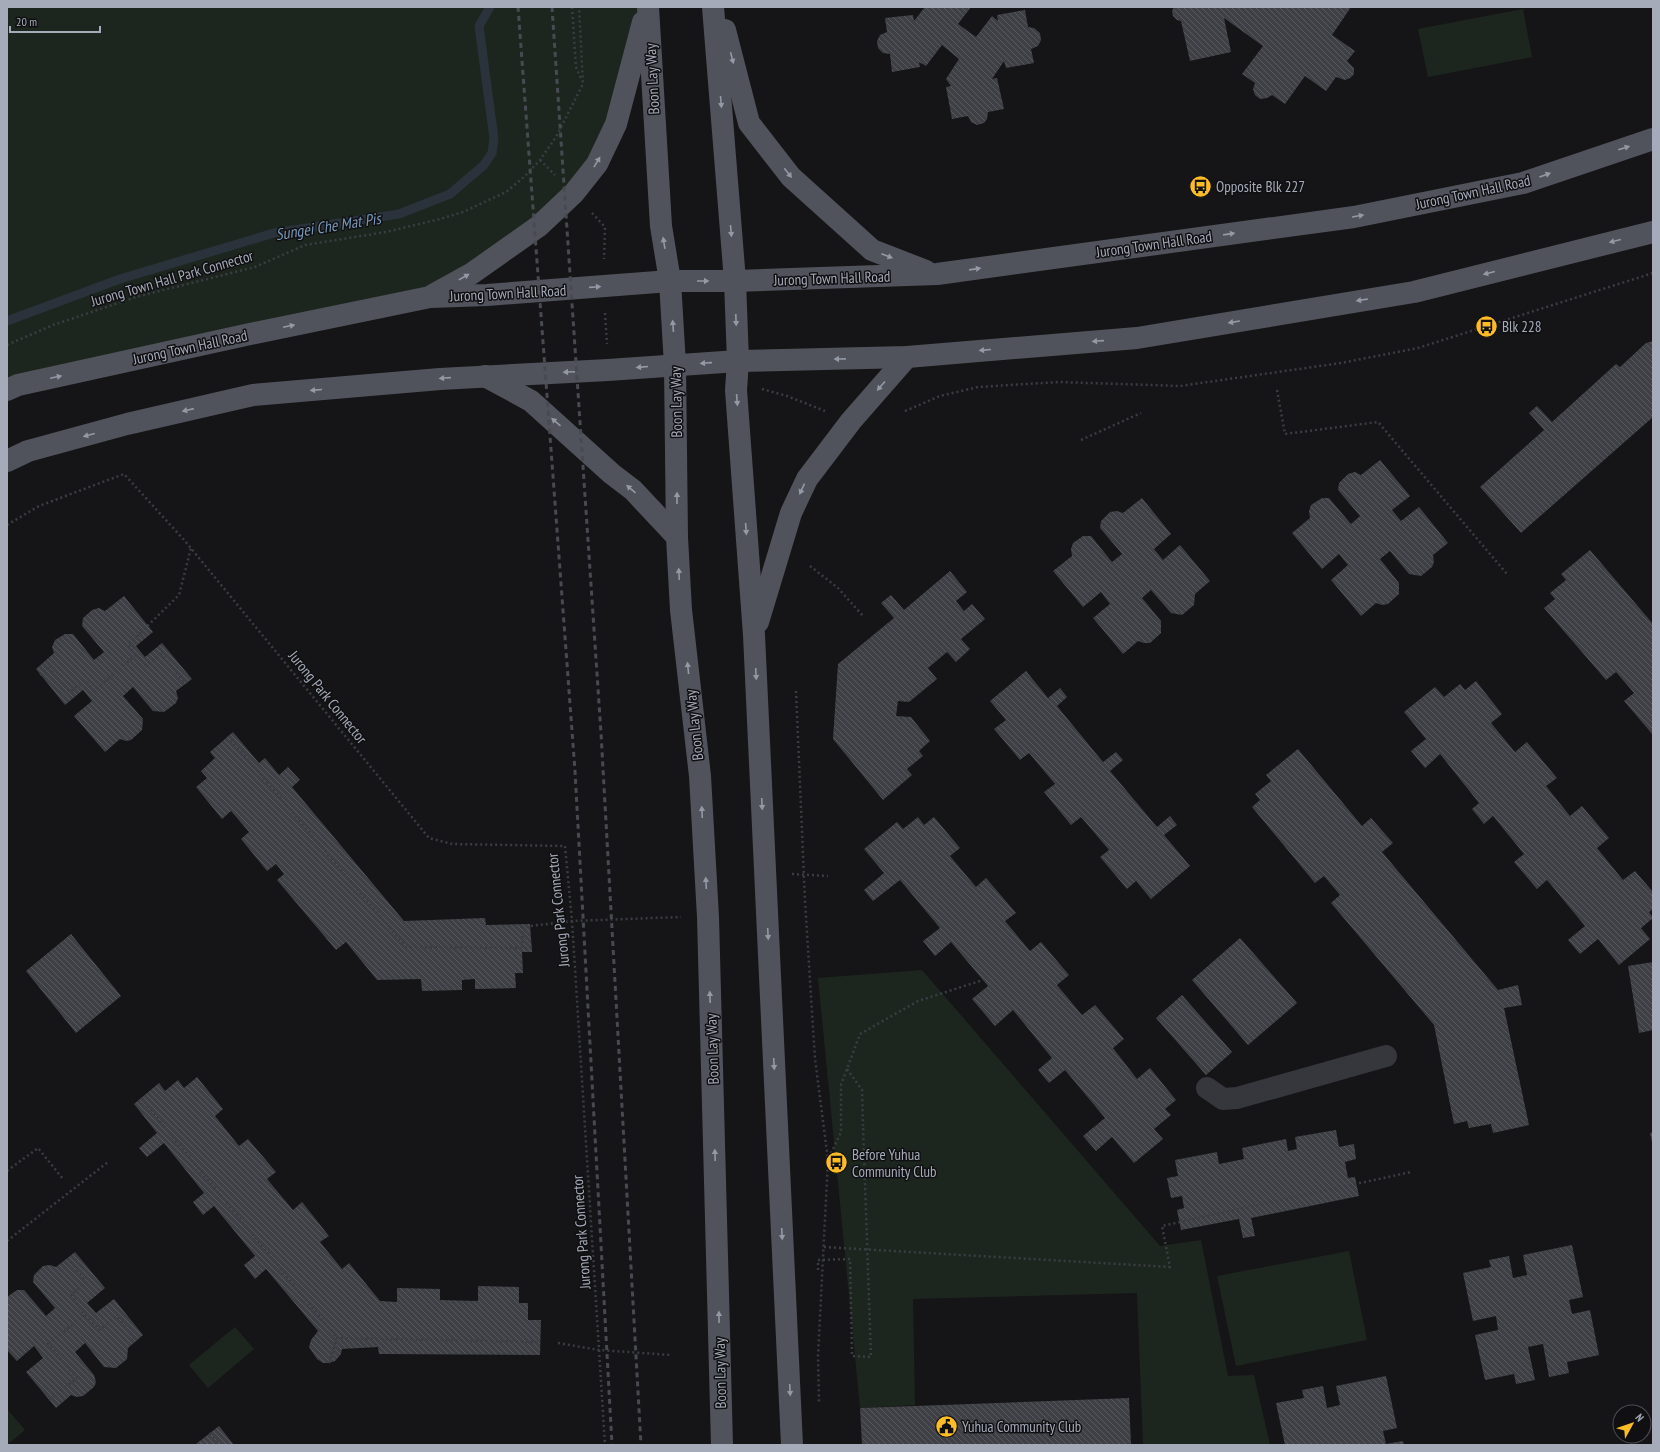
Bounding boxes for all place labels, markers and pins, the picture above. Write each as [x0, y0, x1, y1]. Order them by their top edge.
bus stop icon: Opposite Blk 227 [1187, 173, 1213, 199]
place label: Opposite Blk 227 [1216, 177, 1305, 196]
bus stop icon: Blk 228 [1474, 313, 1500, 339]
place label: Blk 228 [1502, 317, 1541, 336]
place label: Before Yuhua Community Club [852, 1145, 937, 1181]
bus stop icon: Before Yuhua Community Club [824, 1150, 850, 1176]
public building icon: Yuhua Community Club [934, 1413, 960, 1439]
place label: Yuhua Community Club [962, 1417, 1081, 1436]

